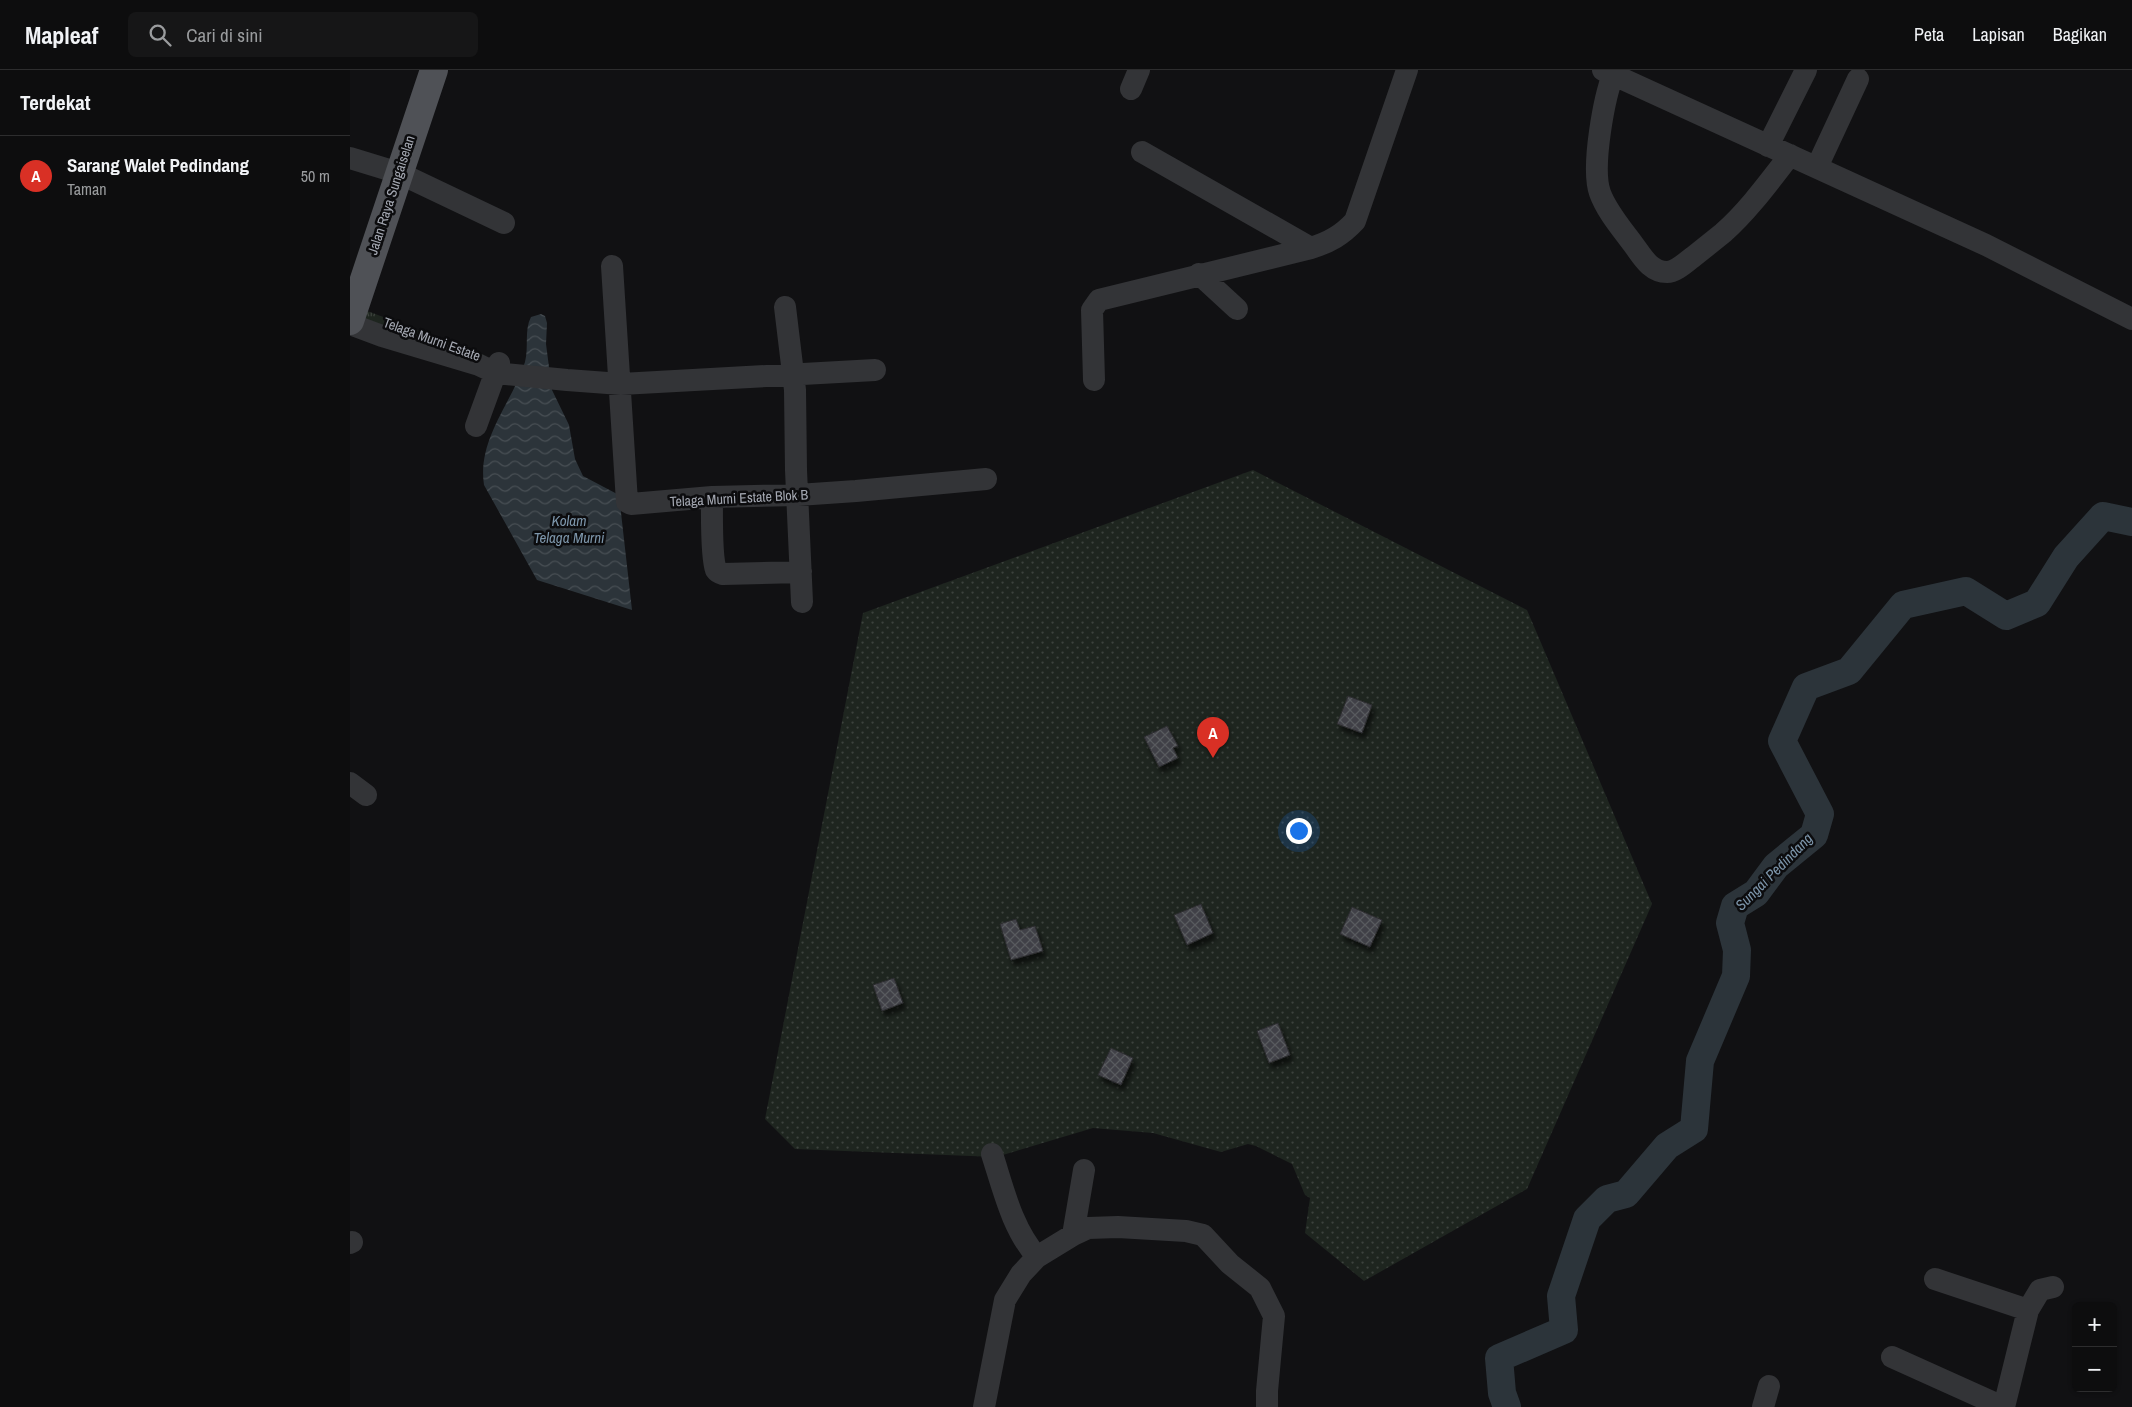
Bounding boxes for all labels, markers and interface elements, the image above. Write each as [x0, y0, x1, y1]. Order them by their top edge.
search box [128, 12, 478, 57]
text: Mapleaf [25, 19, 98, 51]
icon: search [146, 21, 174, 49]
text: Cari di sini [186, 22, 263, 48]
text: Peta [1914, 22, 1944, 47]
text: Lapisan [1972, 22, 2025, 47]
text: Bagikan [2053, 22, 2107, 47]
text: Terdekat [20, 88, 91, 117]
street label: Jalan Raya Sungaiselan [363, 133, 419, 257]
text: Sarang Walet Pedindang [67, 152, 249, 178]
text: A [31, 165, 41, 187]
text: 50 m [301, 165, 330, 187]
text: Taman [67, 178, 107, 200]
street label: Telaga Murni Estate [381, 313, 483, 365]
street label: Telaga Murni Estate Blok B [669, 485, 809, 511]
water label: Kolam Telaga Murni [534, 510, 605, 548]
pin: A [1197, 717, 1229, 758]
your location [1286, 818, 1312, 844]
water label: Sungai Pedindang [1730, 828, 1817, 915]
map controls [2072, 1302, 2117, 1392]
button: + [2072, 1302, 2117, 1347]
button: − [2072, 1347, 2117, 1392]

